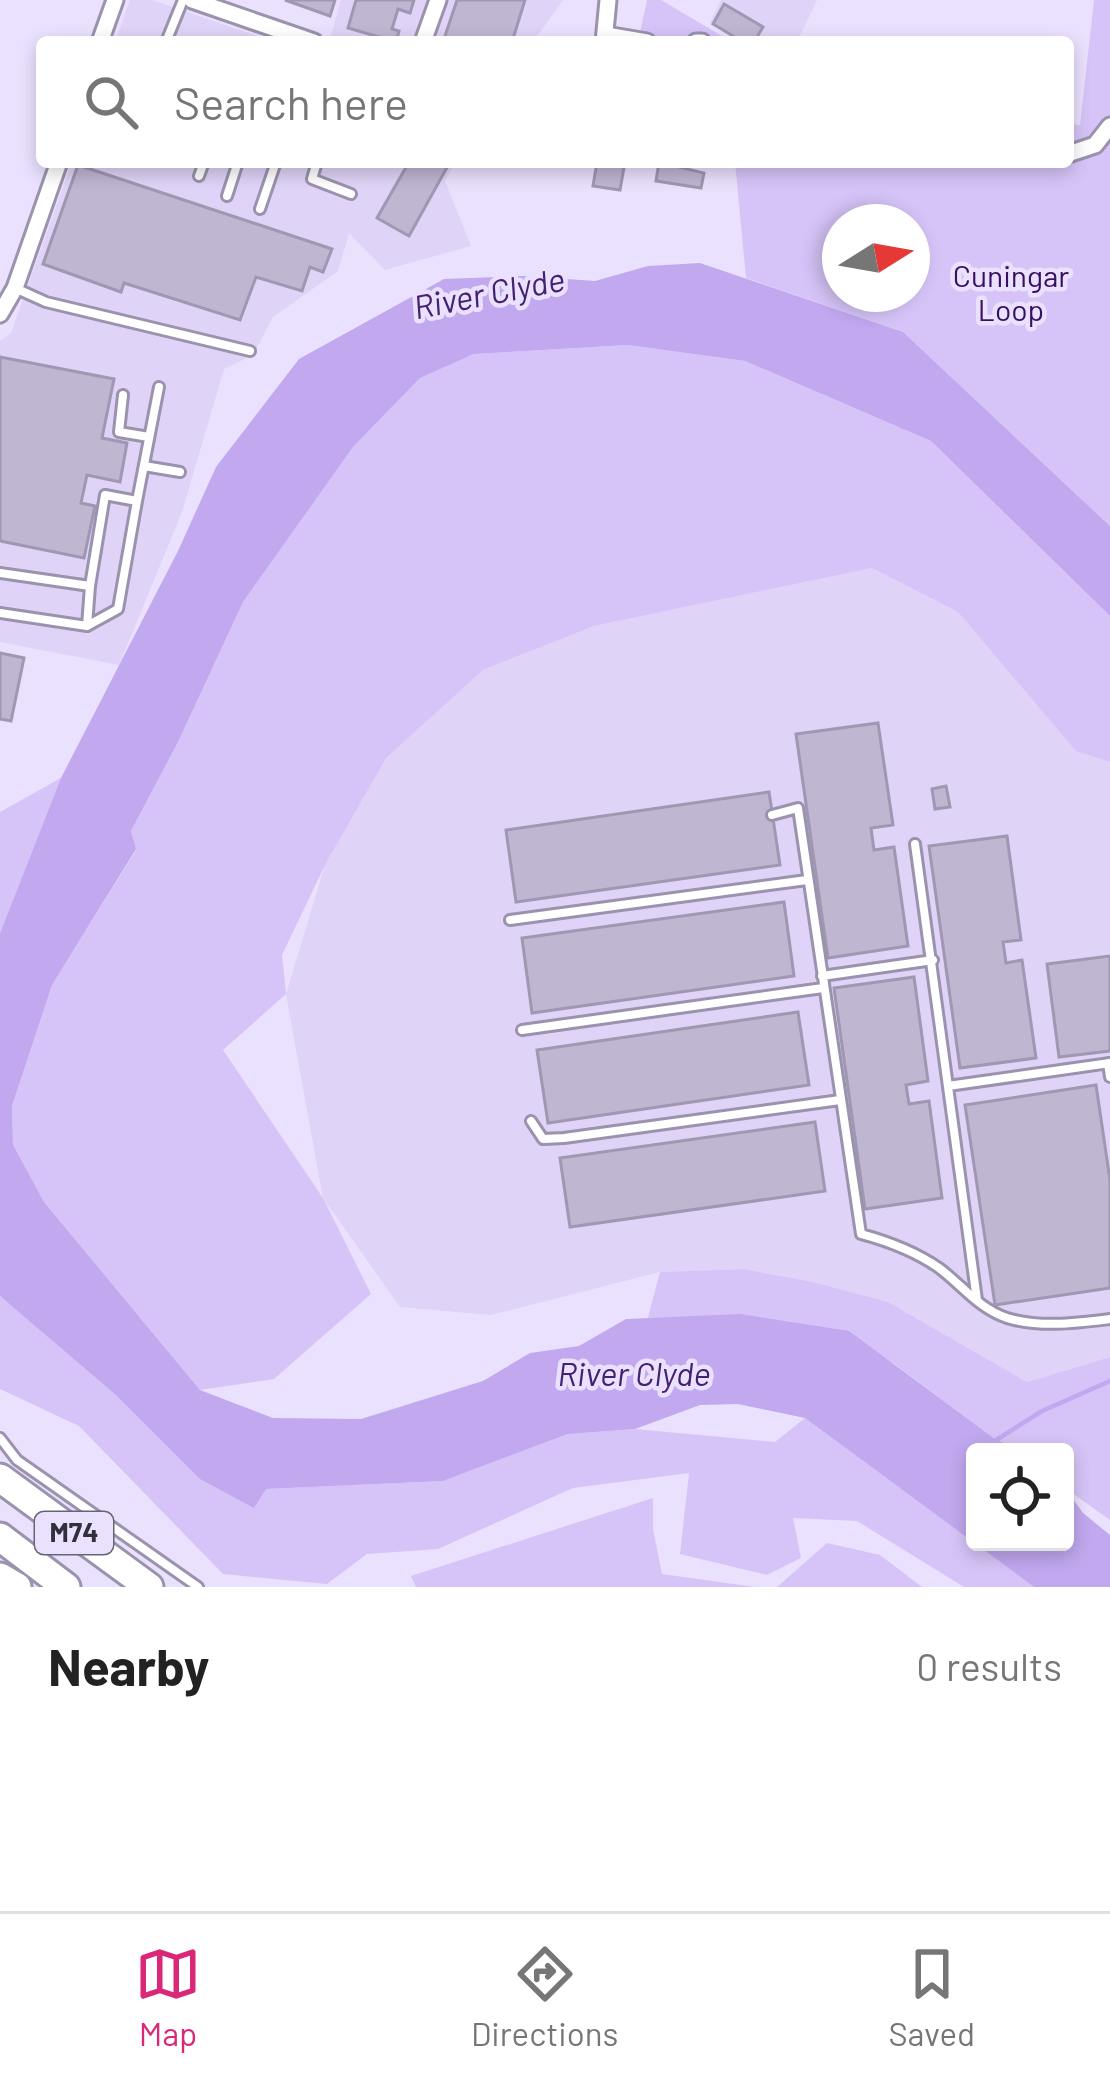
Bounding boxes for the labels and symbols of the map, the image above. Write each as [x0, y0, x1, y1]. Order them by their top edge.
north arrow [822, 204, 930, 312]
park label: Cuningar Loop [953, 257, 1069, 327]
water label: River Clyde [410, 258, 568, 326]
water label: River Clyde [557, 1353, 711, 1393]
road number: M74 [35, 1512, 113, 1554]

